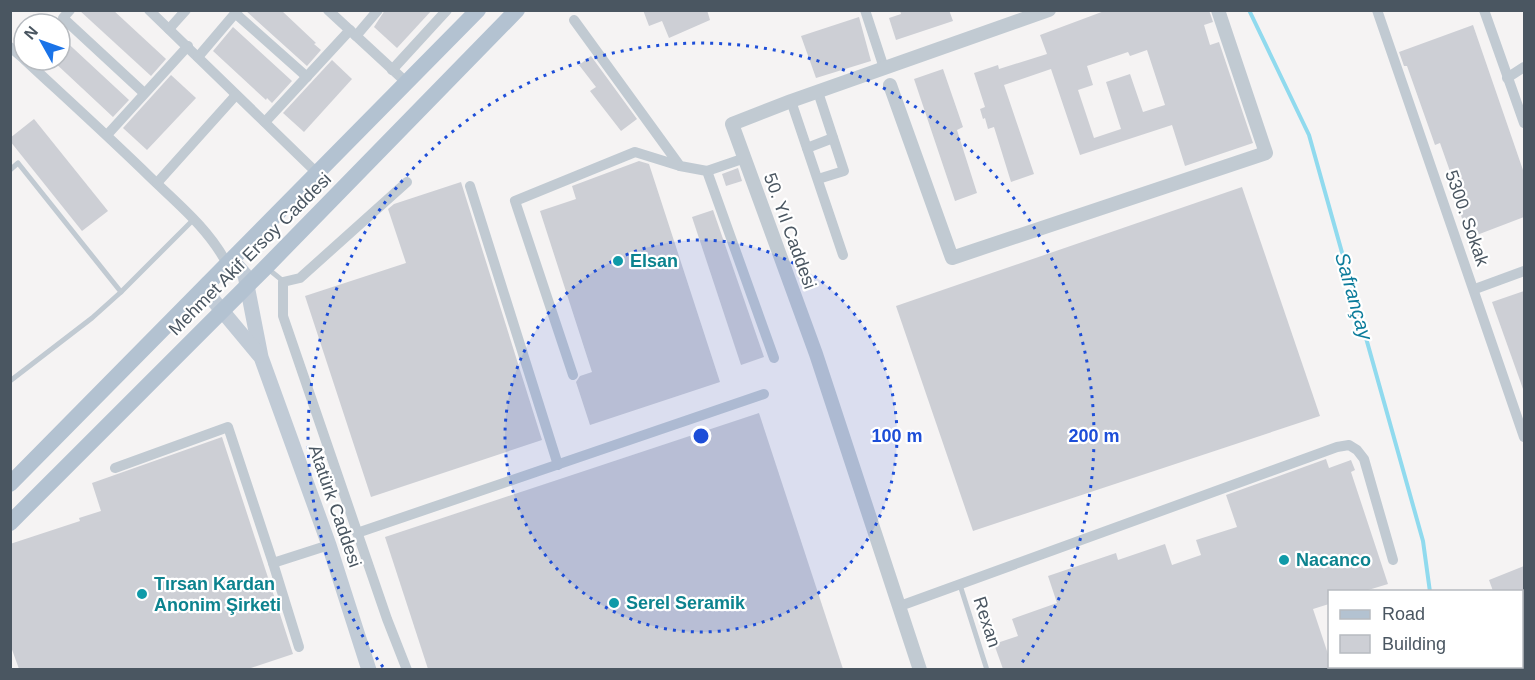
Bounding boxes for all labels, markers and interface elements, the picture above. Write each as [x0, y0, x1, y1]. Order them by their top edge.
north arrow [12, 12, 72, 72]
text: N [21, 23, 41, 43]
street label: 5300. Sokak [1441, 167, 1493, 270]
street label: Mehmet Akif Ersoy Caddesi [165, 169, 335, 339]
street label: 50. Yıl Caddesi [760, 170, 820, 292]
water label: Safrançay [1331, 250, 1377, 343]
place label: Elsan [630, 251, 678, 271]
marker: Elsan [611, 254, 625, 268]
centre of rings [691, 426, 711, 446]
text: 100 m [871, 426, 923, 446]
text: 200 m [1068, 426, 1120, 446]
street label: Atatürk Caddesi [305, 442, 365, 570]
place label: Nacanco [1296, 550, 1371, 570]
marker: Nacanco [1277, 553, 1291, 567]
place label: Tırsan Kardan Anonim Şirketi [154, 574, 281, 615]
marker: Tırsan Kardan Anonim Şirketi [135, 587, 149, 601]
legend [1328, 590, 1523, 668]
place label: Serel Seramik [626, 593, 746, 613]
street label: Rexan [969, 594, 1005, 650]
marker: Serel Seramik [607, 596, 621, 610]
text: Road [1382, 604, 1425, 624]
text: Building [1382, 634, 1446, 654]

